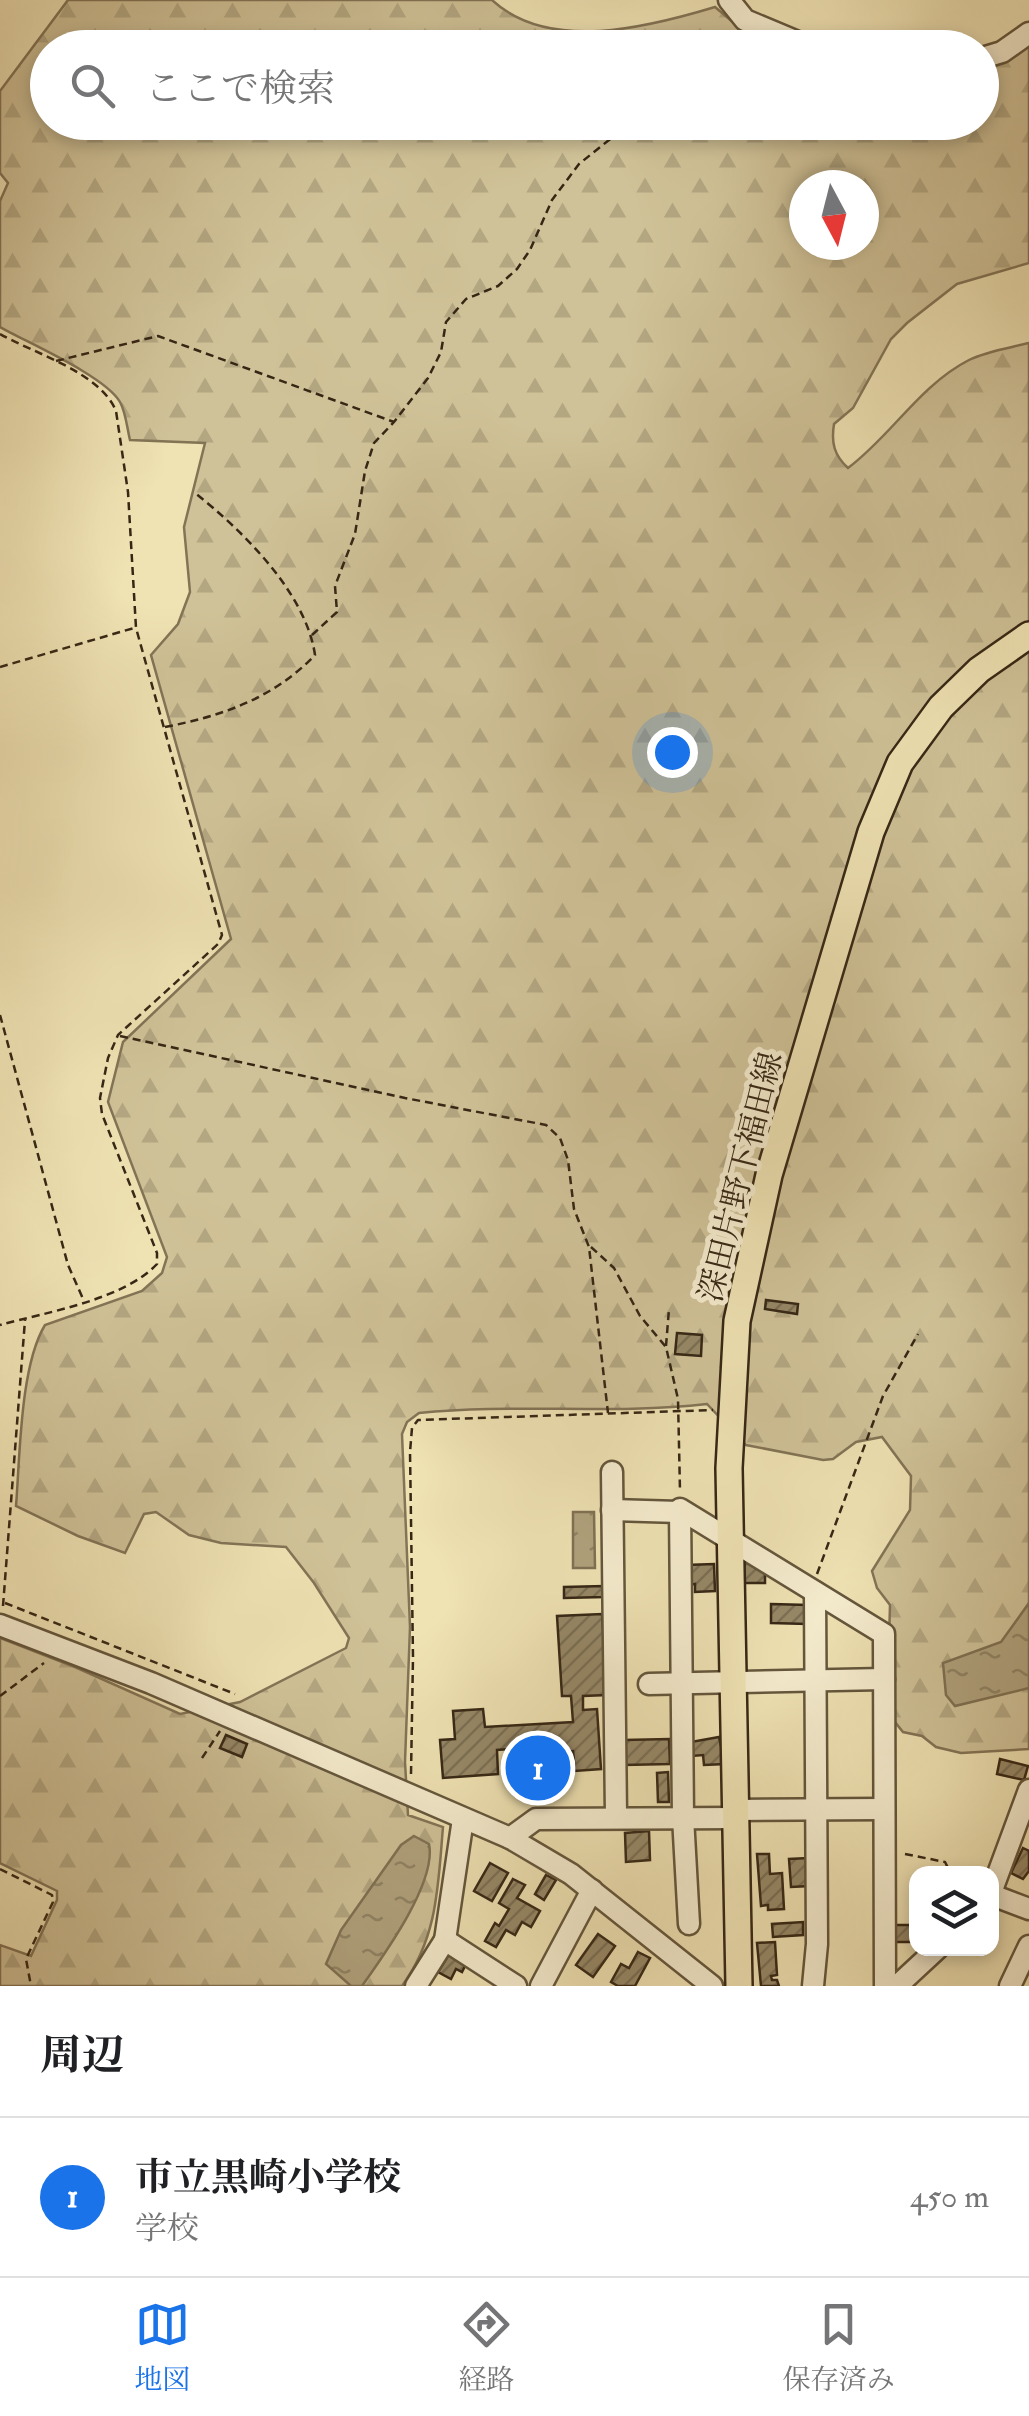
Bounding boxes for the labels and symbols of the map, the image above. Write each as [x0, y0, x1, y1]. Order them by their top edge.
north arrow [789, 170, 879, 260]
your location [647, 727, 698, 778]
street label: 深田片野下福田線 [691, 1048, 791, 1306]
pin: 1 [506, 1730, 570, 1806]

